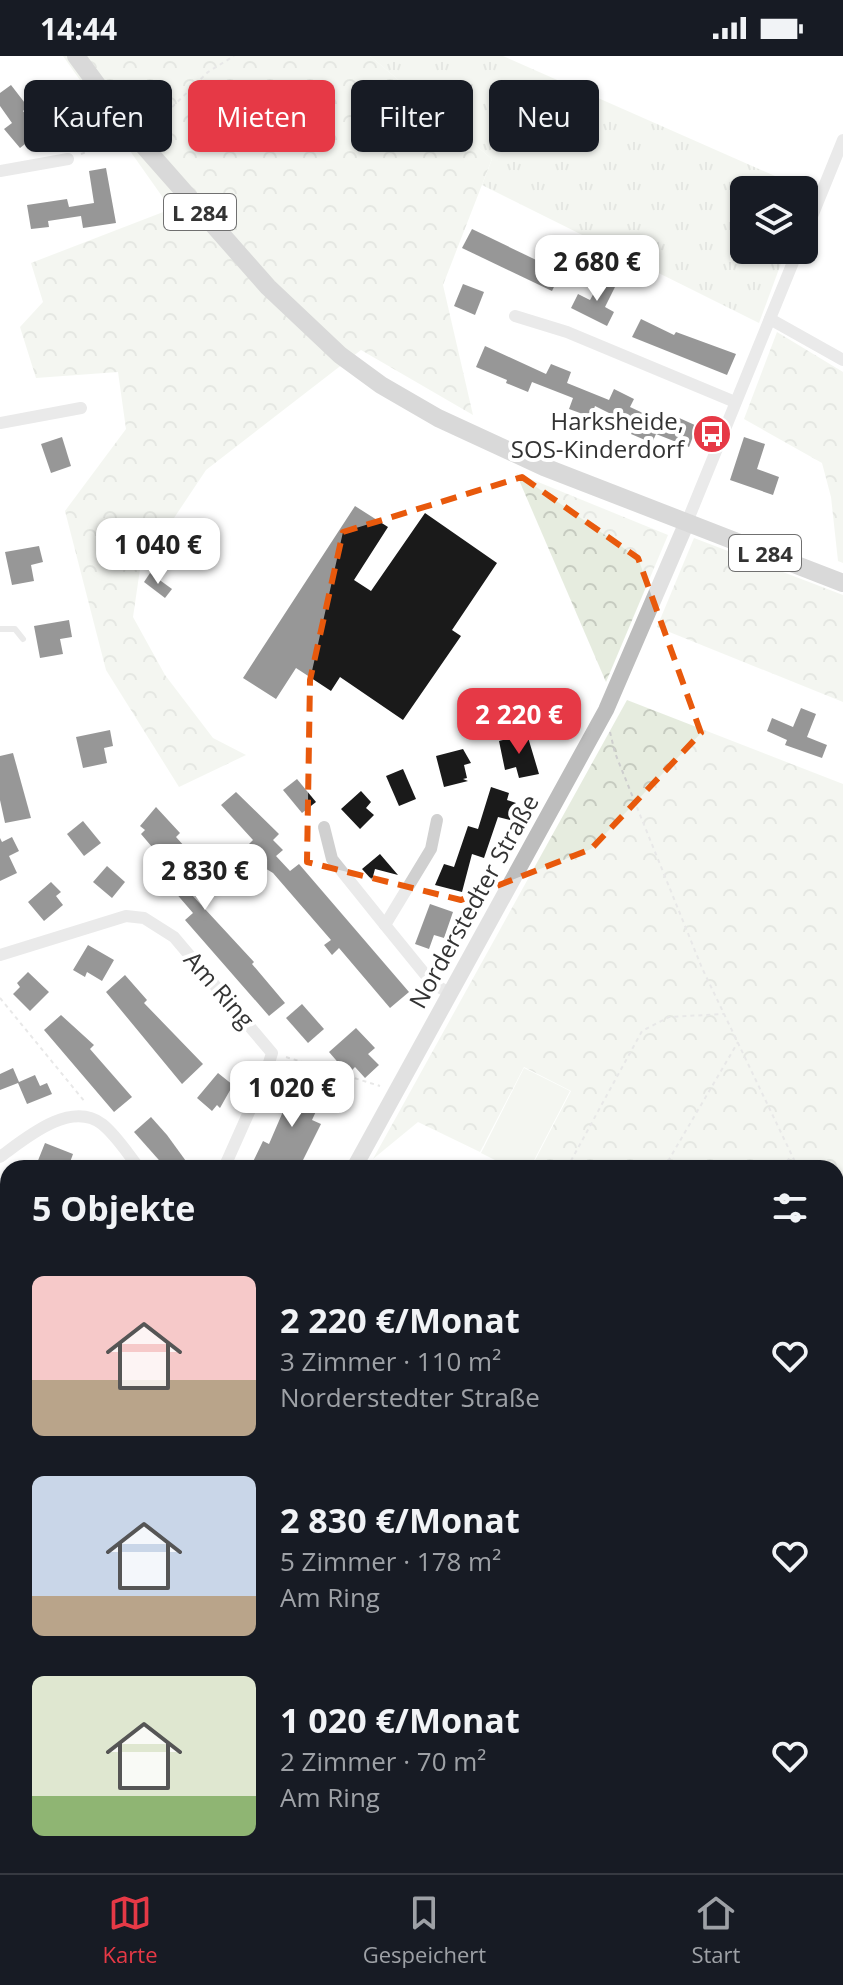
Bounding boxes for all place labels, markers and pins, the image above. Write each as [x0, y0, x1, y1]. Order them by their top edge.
pin: 2 680 € [523, 235, 671, 303]
place label: Harksheide, SOS-Kinderdorf [511, 404, 686, 465]
bus stop icon: Harksheide, SOS-Kinderdorf [691, 413, 733, 455]
pin: 1 040 € [84, 518, 232, 586]
pin: 2 220 € [445, 688, 593, 756]
pin: 2 830 € [131, 844, 279, 912]
pin: 1 020 € [218, 1061, 366, 1129]

